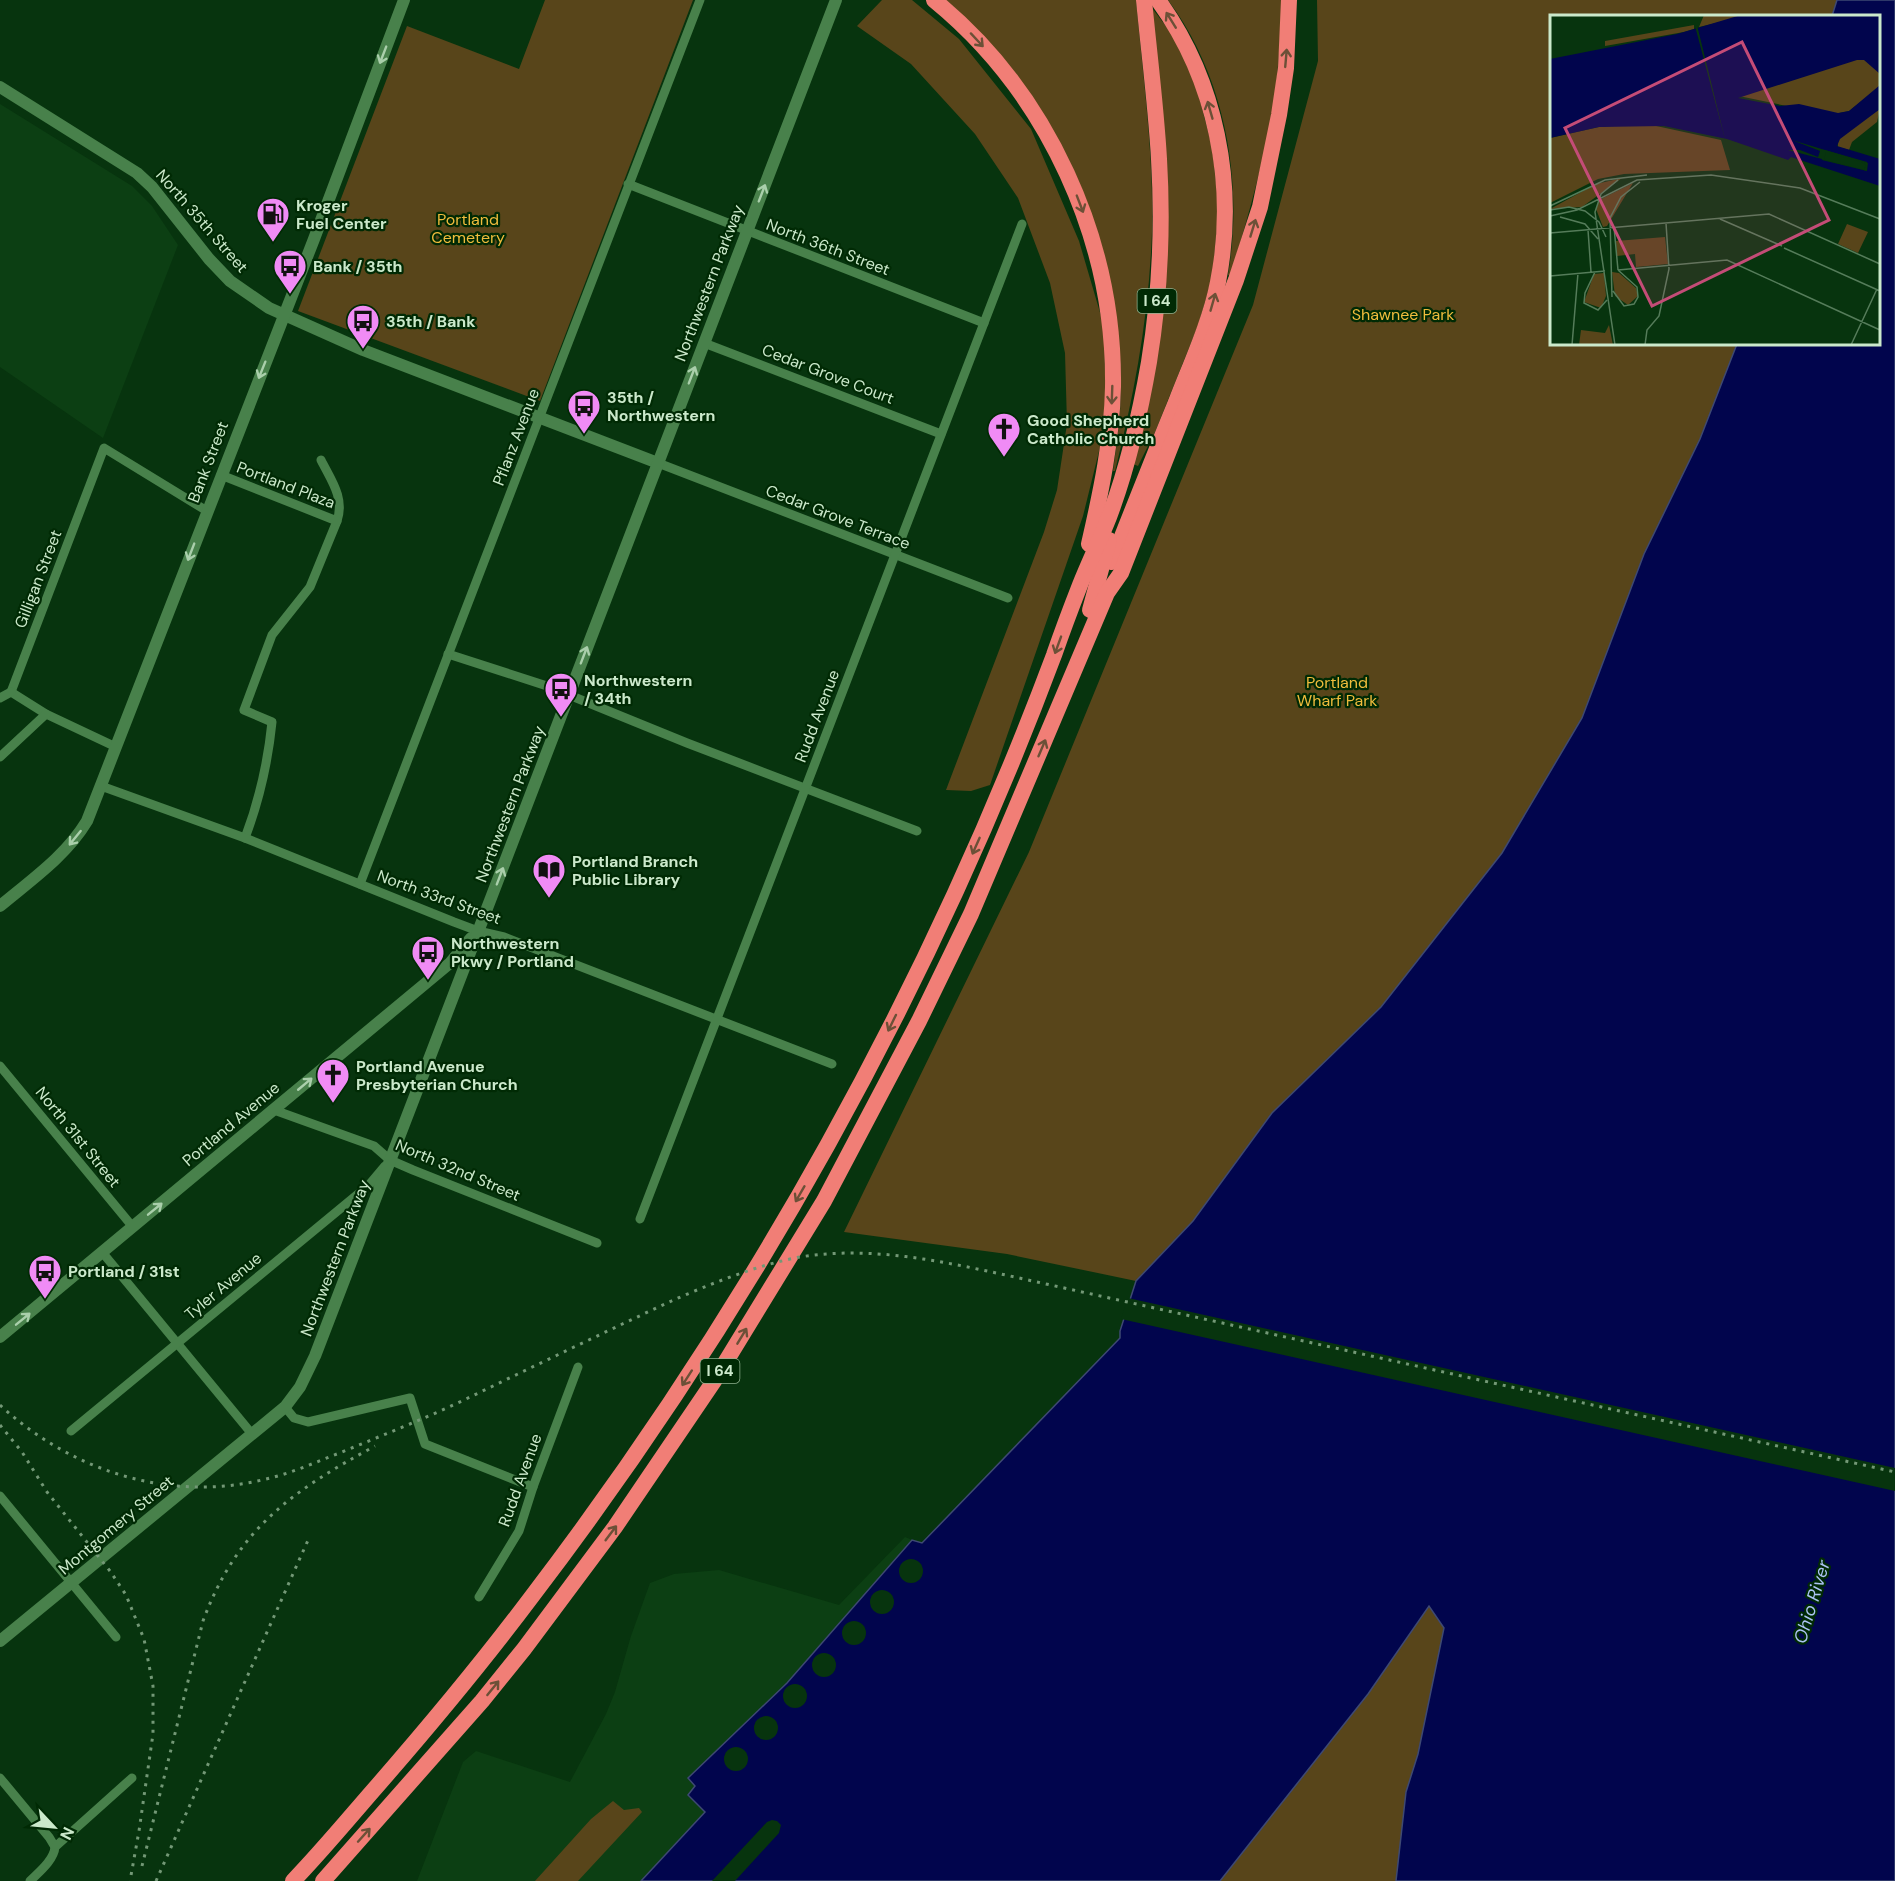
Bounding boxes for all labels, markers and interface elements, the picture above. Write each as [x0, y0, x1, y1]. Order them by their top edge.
one-way arrow [1165, 11, 1178, 28]
inset map [1550, 15, 1880, 345]
one-way arrow [969, 33, 984, 48]
one-way arrow [377, 45, 388, 64]
one-way arrow [1281, 48, 1292, 68]
one-way arrow [1204, 100, 1215, 119]
street label: North 35th Street [151, 165, 253, 277]
one-way arrow [757, 184, 768, 203]
place label: Kroger Fuel Center [296, 195, 387, 234]
one-way arrow [1075, 195, 1086, 213]
fuel station icon: Kroger Fuel Center [255, 196, 291, 243]
street label: Northwestern Parkway [669, 202, 749, 364]
park label: Portland Cemetery [431, 209, 505, 248]
street label: North 36th Street [763, 214, 893, 280]
one-way arrow [1248, 219, 1259, 238]
bus stop icon: Bank / 35th [272, 248, 308, 295]
place label: Bank / 35th [313, 256, 402, 277]
road number: I 64 [1138, 289, 1176, 313]
one-way arrow [1208, 293, 1219, 312]
bus stop icon: 35th / Bank [345, 303, 381, 350]
park label: Shawnee Park [1352, 304, 1454, 325]
place label: 35th / Bank [386, 311, 476, 332]
street label: Cedar Grove Court [759, 339, 897, 409]
one-way arrow [256, 360, 267, 379]
one-way arrow [687, 366, 698, 385]
one-way arrow [1107, 385, 1118, 405]
street label: Pflanz Avenue [488, 386, 544, 488]
place label: 35th / Northwestern [607, 387, 715, 426]
bus stop icon: 35th / Northwestern [566, 388, 602, 435]
place label: Good Shepherd Catholic Church [1027, 410, 1154, 449]
church icon: Good Shepherd Catholic Church [986, 411, 1022, 458]
street label: Bank Street [183, 418, 233, 506]
street label: Portland Plaza [234, 457, 338, 513]
street label: Cedar Grove Terrace [763, 480, 913, 554]
street label: Gilligan Street [10, 527, 66, 631]
one-way arrow [185, 542, 196, 560]
one-way arrow [1051, 635, 1062, 654]
one-way arrow [580, 646, 591, 665]
street label: Rudd Avenue [790, 667, 844, 765]
place label: Northwestern / 34th [584, 670, 692, 709]
bus stop icon: Northwestern / 34th [543, 671, 579, 718]
park label: Portland Wharf Park [1297, 672, 1377, 711]
street label: Northwestern Parkway [470, 723, 550, 885]
one-way arrow [1037, 739, 1048, 758]
one-way arrow [69, 830, 82, 846]
one-way arrow [970, 837, 981, 855]
place label: Portland Branch Public Library [572, 851, 698, 890]
library icon: Portland Branch Public Library [531, 852, 567, 899]
street label: North 33rd Street [374, 865, 504, 929]
one-way arrow [495, 867, 506, 886]
place label: Northwestern Pkwy / Portland [451, 933, 574, 972]
bus stop icon: Northwestern Pkwy / Portland [410, 934, 446, 981]
one-way arrow [886, 1013, 898, 1031]
place label: Portland Avenue Presbyterian Church [356, 1056, 518, 1095]
church icon: Portland Avenue Presbyterian Church [315, 1057, 351, 1104]
street label: Portland Avenue [178, 1077, 284, 1171]
one-way arrow [297, 1077, 312, 1091]
street label: North 31st Street [31, 1082, 125, 1192]
street label: North 32nd Street [392, 1134, 524, 1206]
street label: Northwestern Parkway [295, 1177, 375, 1339]
one-way arrow [793, 1185, 805, 1202]
one-way arrow [146, 1202, 162, 1215]
street label: Tyler Avenue [180, 1248, 266, 1324]
bus stop icon: Portland / 31st [27, 1253, 63, 1300]
place label: Portland / 31st [68, 1261, 180, 1282]
one-way arrow [15, 1312, 31, 1325]
one-way arrow [736, 1328, 748, 1345]
road number: I 64 [700, 1359, 740, 1383]
one-way arrow [681, 1370, 693, 1386]
street label: Rudd Avenue [493, 1431, 547, 1529]
street label: Montgomery Street [54, 1471, 178, 1579]
one-way arrow [605, 1526, 617, 1542]
water label: Ohio River [1788, 1556, 1836, 1647]
one-way arrow [486, 1680, 499, 1696]
north arrow [24, 1797, 84, 1857]
text: N [55, 1824, 79, 1843]
one-way arrow [357, 1828, 371, 1843]

